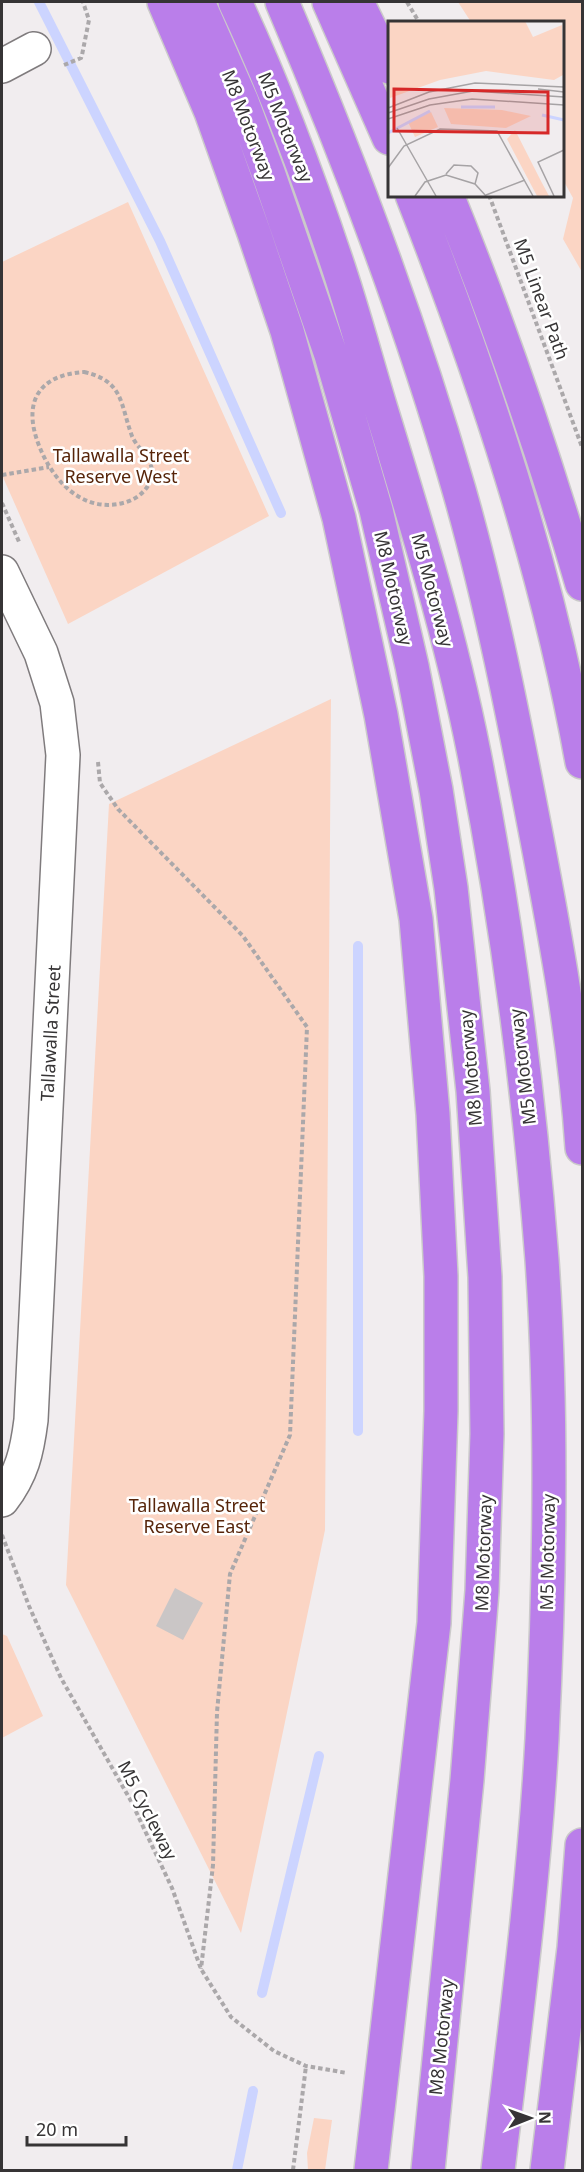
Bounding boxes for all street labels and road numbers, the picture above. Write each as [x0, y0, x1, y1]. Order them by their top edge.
street label: M8 Motorway [217, 66, 281, 185]
street label: M5 Motorway [253, 68, 319, 186]
street label: M5 Linear Path [509, 235, 575, 363]
street label: M8 Motorway [369, 528, 419, 648]
street label: M5 Motorway [406, 531, 460, 650]
street label: Tallawalla Street [34, 964, 66, 1102]
street label: M5 Motorway [503, 1007, 541, 1126]
street label: M8 Motorway [453, 1008, 487, 1127]
street label: M8 Motorway [469, 1493, 497, 1612]
street label: M5 Motorway [534, 1493, 560, 1611]
street label: M5 Cycleway [113, 1756, 184, 1864]
street label: M8 Motorway [423, 1977, 459, 2096]

